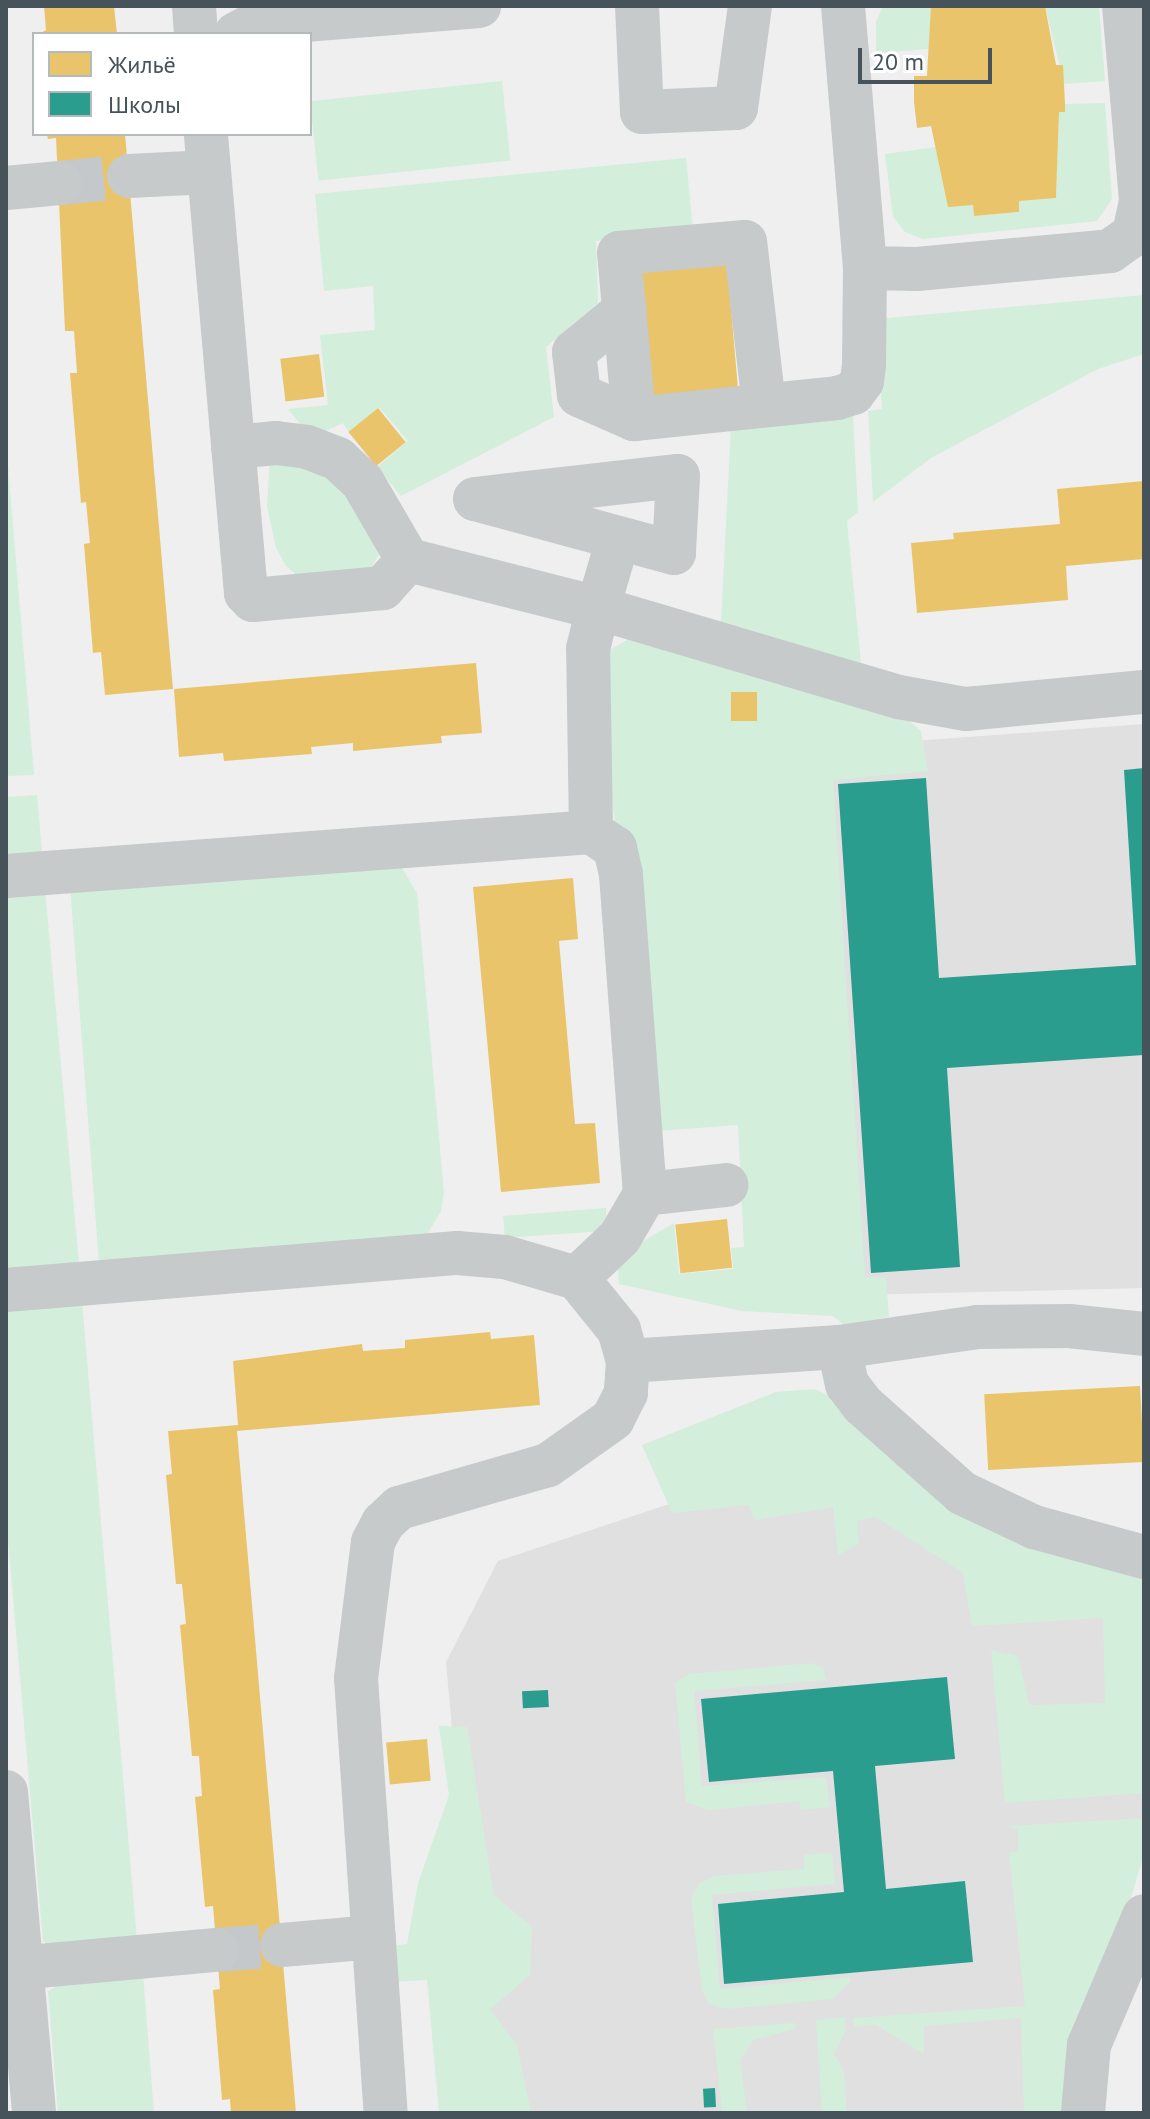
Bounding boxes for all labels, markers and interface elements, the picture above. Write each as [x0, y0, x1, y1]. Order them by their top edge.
legend [32, 32, 312, 136]
scale bar [862, 32, 996, 82]
text: 20 m [872, 46, 924, 77]
text: Жильё [108, 49, 176, 80]
text: Школы [108, 89, 181, 120]

